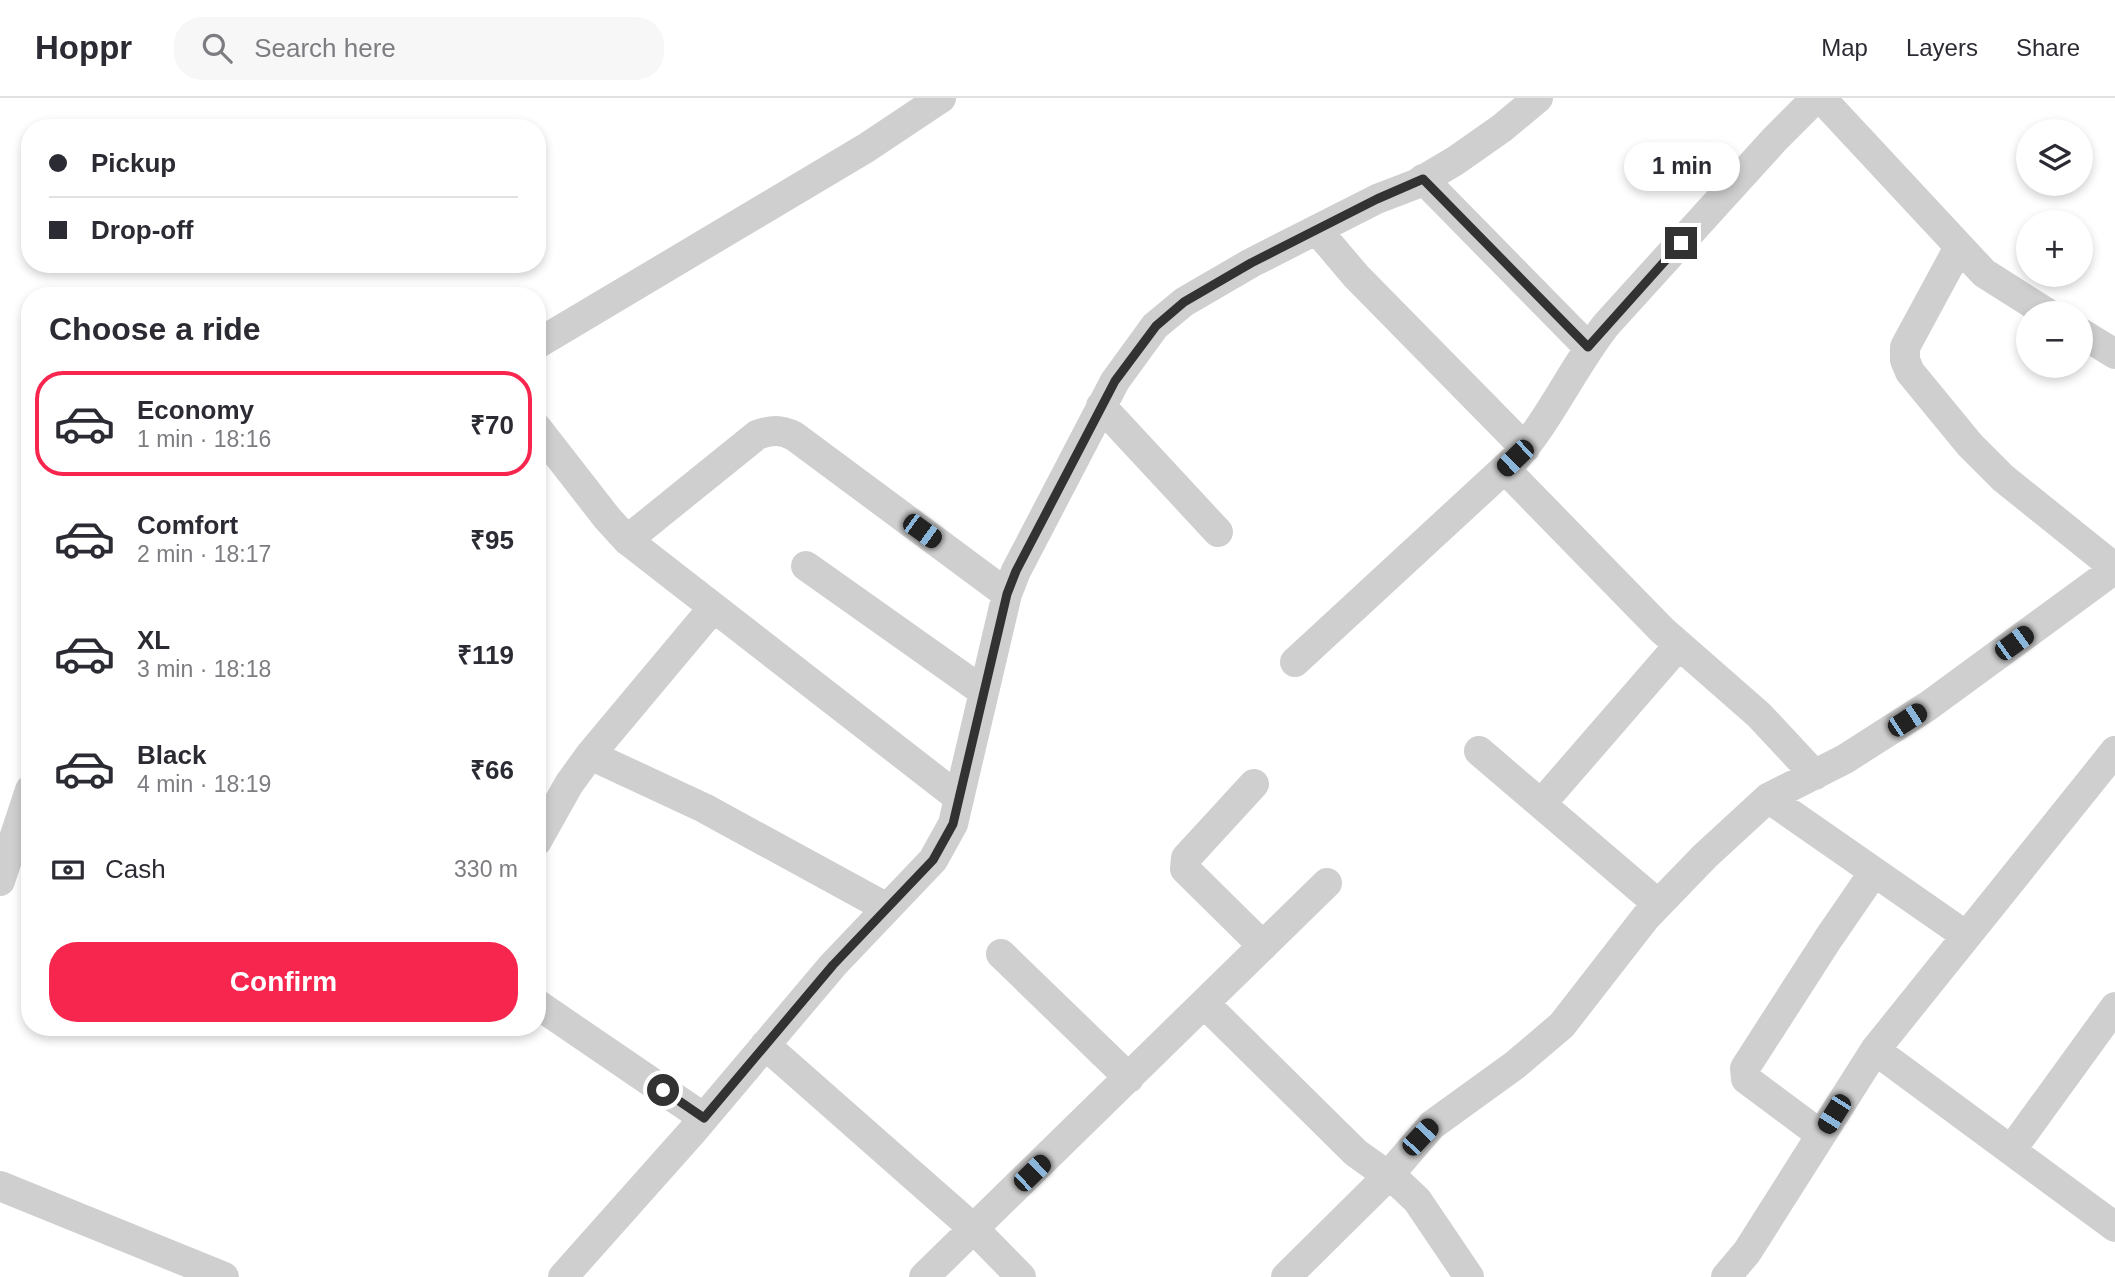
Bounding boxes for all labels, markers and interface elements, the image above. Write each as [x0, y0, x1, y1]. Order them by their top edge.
search box [174, 17, 664, 80]
text: Hoppr [35, 29, 132, 66]
icon: search [198, 29, 236, 67]
text: Search here [254, 33, 396, 63]
text: Map [1821, 34, 1868, 61]
text: Layers [1906, 34, 1978, 61]
text: Share [2016, 34, 2080, 61]
map controls [2016, 119, 2093, 378]
button: layers [2016, 119, 2093, 196]
callout: 1 min [1623, 142, 1739, 190]
text: Pickup [91, 148, 176, 178]
text: 1 min [1652, 153, 1712, 179]
button: + [2016, 210, 2093, 287]
text: Drop-off [91, 215, 194, 245]
route end [1665, 227, 1697, 259]
button: − [2016, 301, 2093, 378]
text: Choose a ride [49, 311, 261, 347]
icon: car [53, 392, 116, 455]
text: Economy [137, 395, 254, 425]
text: ₹70 [470, 410, 514, 440]
text: 1 min · 18:16 [137, 426, 271, 452]
car [1493, 436, 1538, 480]
icon: car [53, 507, 116, 570]
text: Comfort [137, 510, 238, 540]
car [899, 510, 946, 552]
text: ₹95 [470, 525, 514, 555]
text: 2 min · 18:17 [137, 541, 271, 567]
icon: car [53, 622, 116, 685]
car [1991, 622, 2038, 664]
text: XL [137, 625, 170, 655]
text: ₹119 [457, 640, 514, 670]
text: 3 min · 18:18 [137, 656, 271, 682]
car [1884, 700, 1931, 740]
icon: car [53, 737, 116, 800]
text: Black [137, 740, 206, 770]
text: ₹66 [470, 755, 514, 785]
text: 4 min · 18:19 [137, 771, 271, 797]
icon: cash [49, 851, 87, 889]
text: Cash [105, 854, 166, 884]
text: 330 m [454, 856, 518, 882]
button: Confirm [49, 942, 518, 1022]
route start [647, 1074, 679, 1106]
car [1814, 1091, 1855, 1137]
car [1398, 1114, 1443, 1160]
car [1010, 1151, 1055, 1195]

